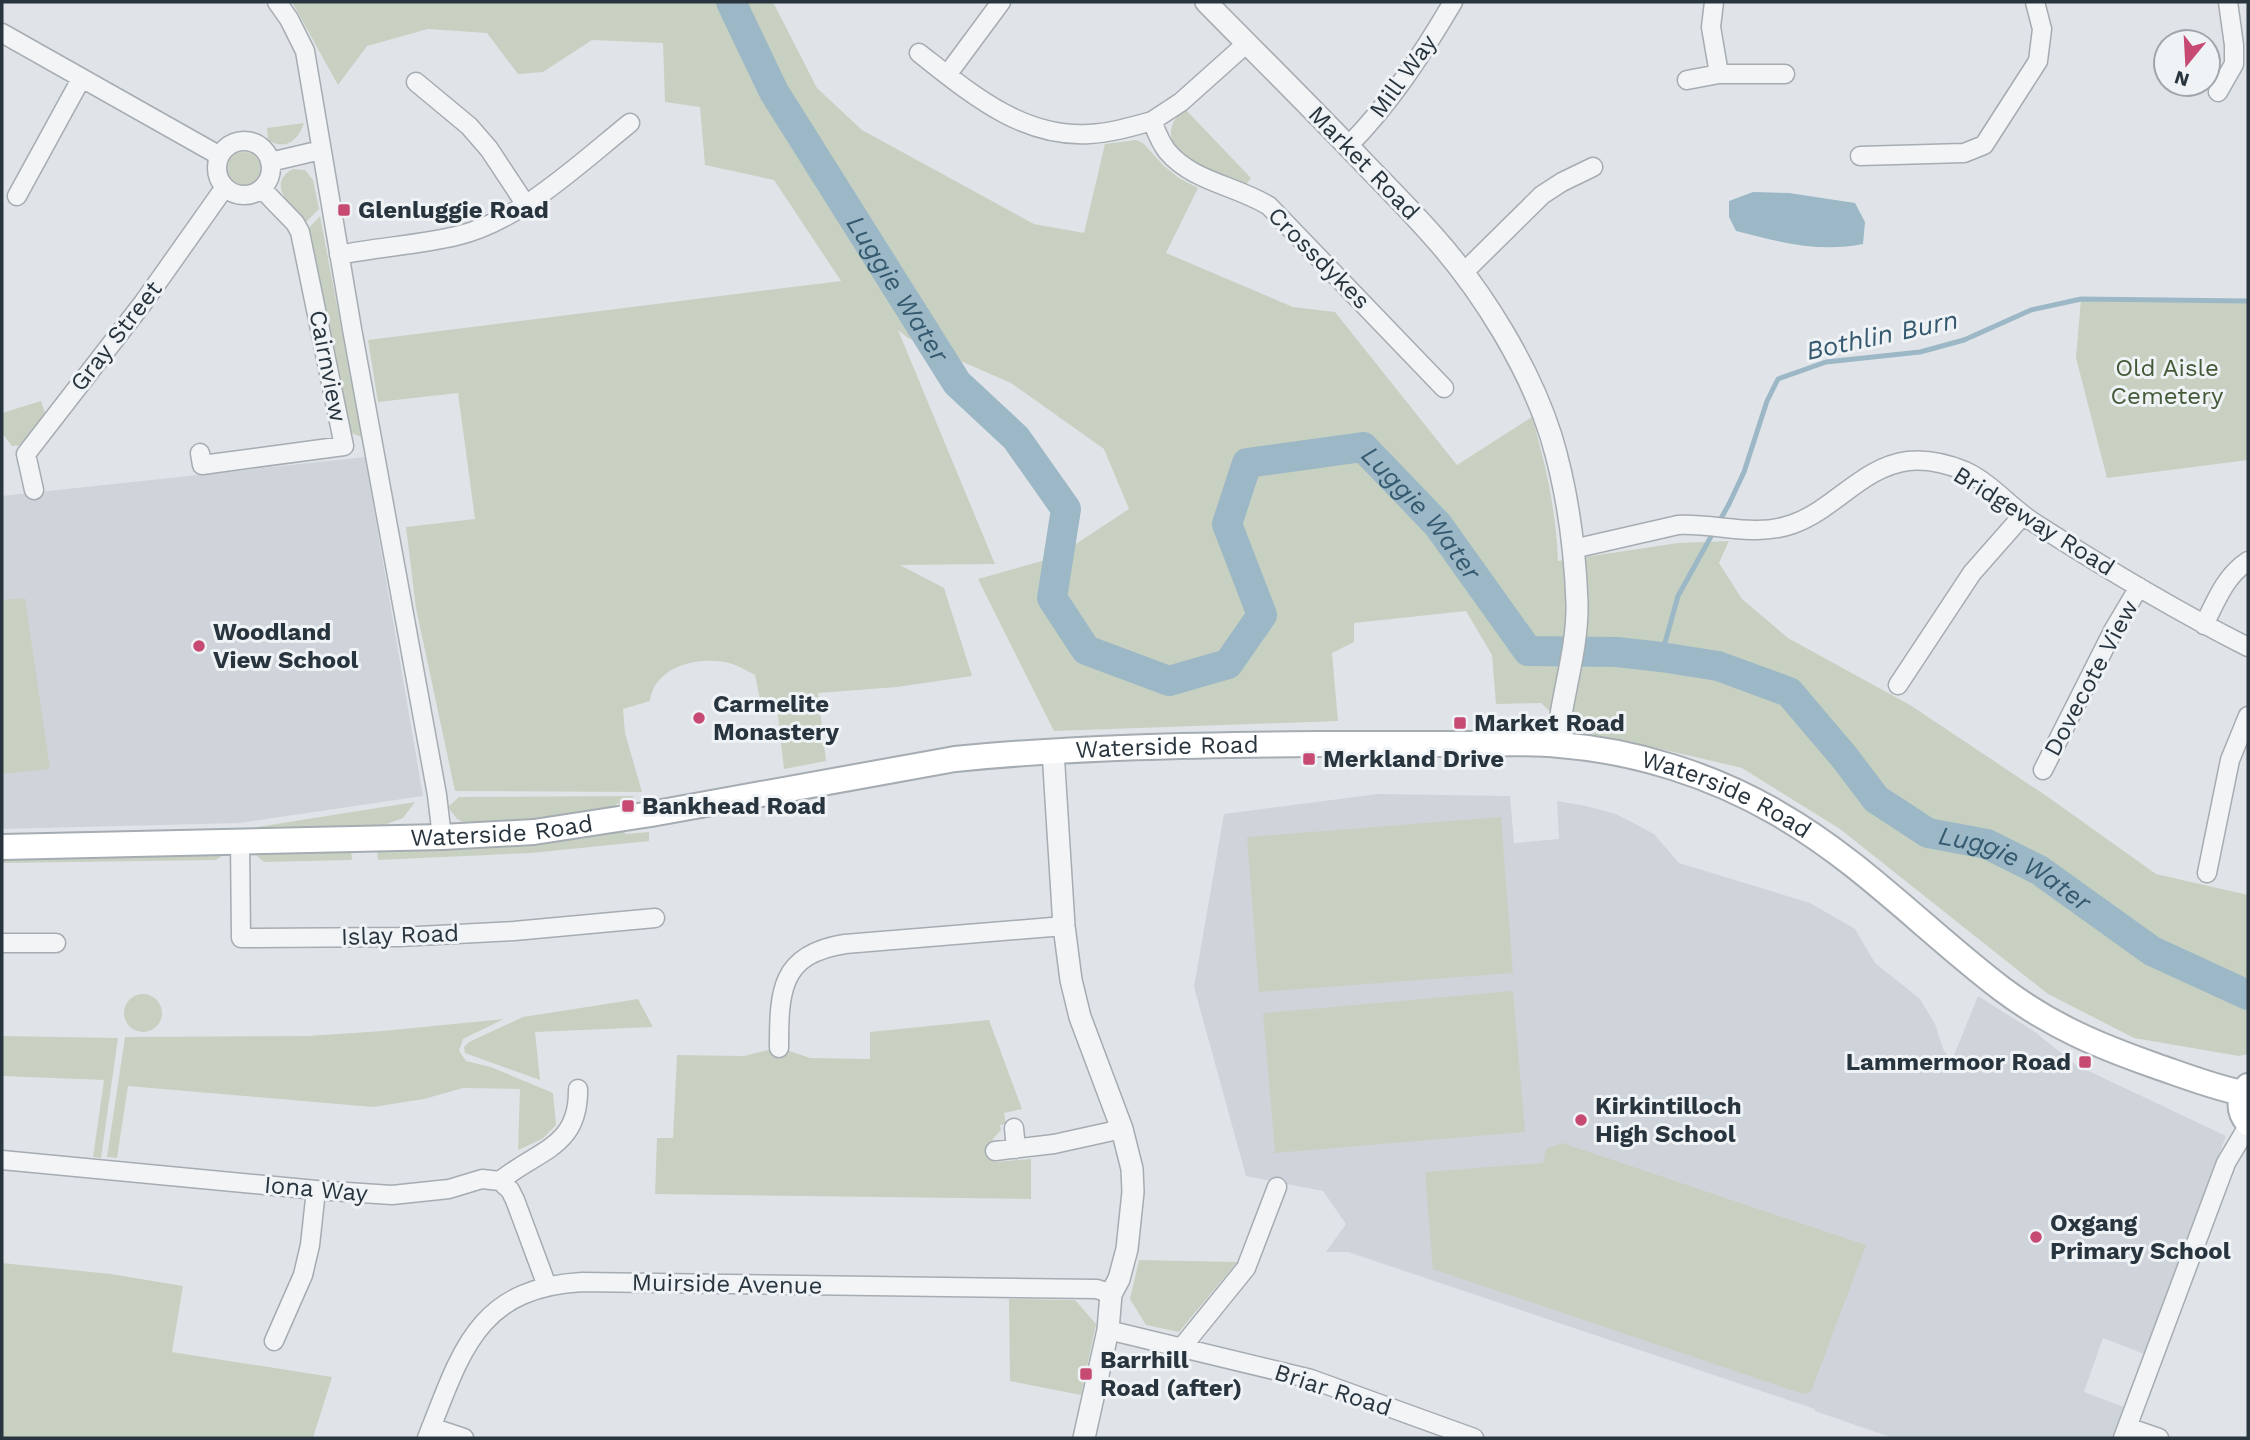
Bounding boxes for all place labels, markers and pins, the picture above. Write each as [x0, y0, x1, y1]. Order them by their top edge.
place label: Glenluggie Road [358, 196, 549, 224]
marker: Glenluggie Road [336, 202, 352, 218]
place label: Woodland View School [213, 618, 359, 674]
marker: Woodland View School [191, 638, 207, 654]
place label: Carmelite Monastery [713, 690, 839, 746]
place label: Market Road [1474, 709, 1625, 737]
marker: Carmelite Monastery [691, 710, 707, 726]
marker: Market Road [1452, 715, 1468, 731]
place label: Merkland Drive [1323, 745, 1504, 773]
marker: Merkland Drive [1301, 751, 1317, 767]
place label: Bankhead Road [642, 792, 826, 820]
marker: Bankhead Road [620, 798, 636, 814]
place label: Lammermoor Road [1846, 1048, 2071, 1076]
marker: Lammermoor Road [2077, 1054, 2093, 1070]
place label: Kirkintilloch High School [1595, 1092, 1742, 1148]
marker: Kirkintilloch High School [1573, 1112, 1589, 1128]
place label: Oxgang Primary School [2050, 1209, 2231, 1265]
marker: Oxgang Primary School [2028, 1229, 2044, 1245]
place label: Barrhill Road (after) [1100, 1346, 1242, 1402]
marker: Barrhill Road (after) [1078, 1366, 1094, 1382]

